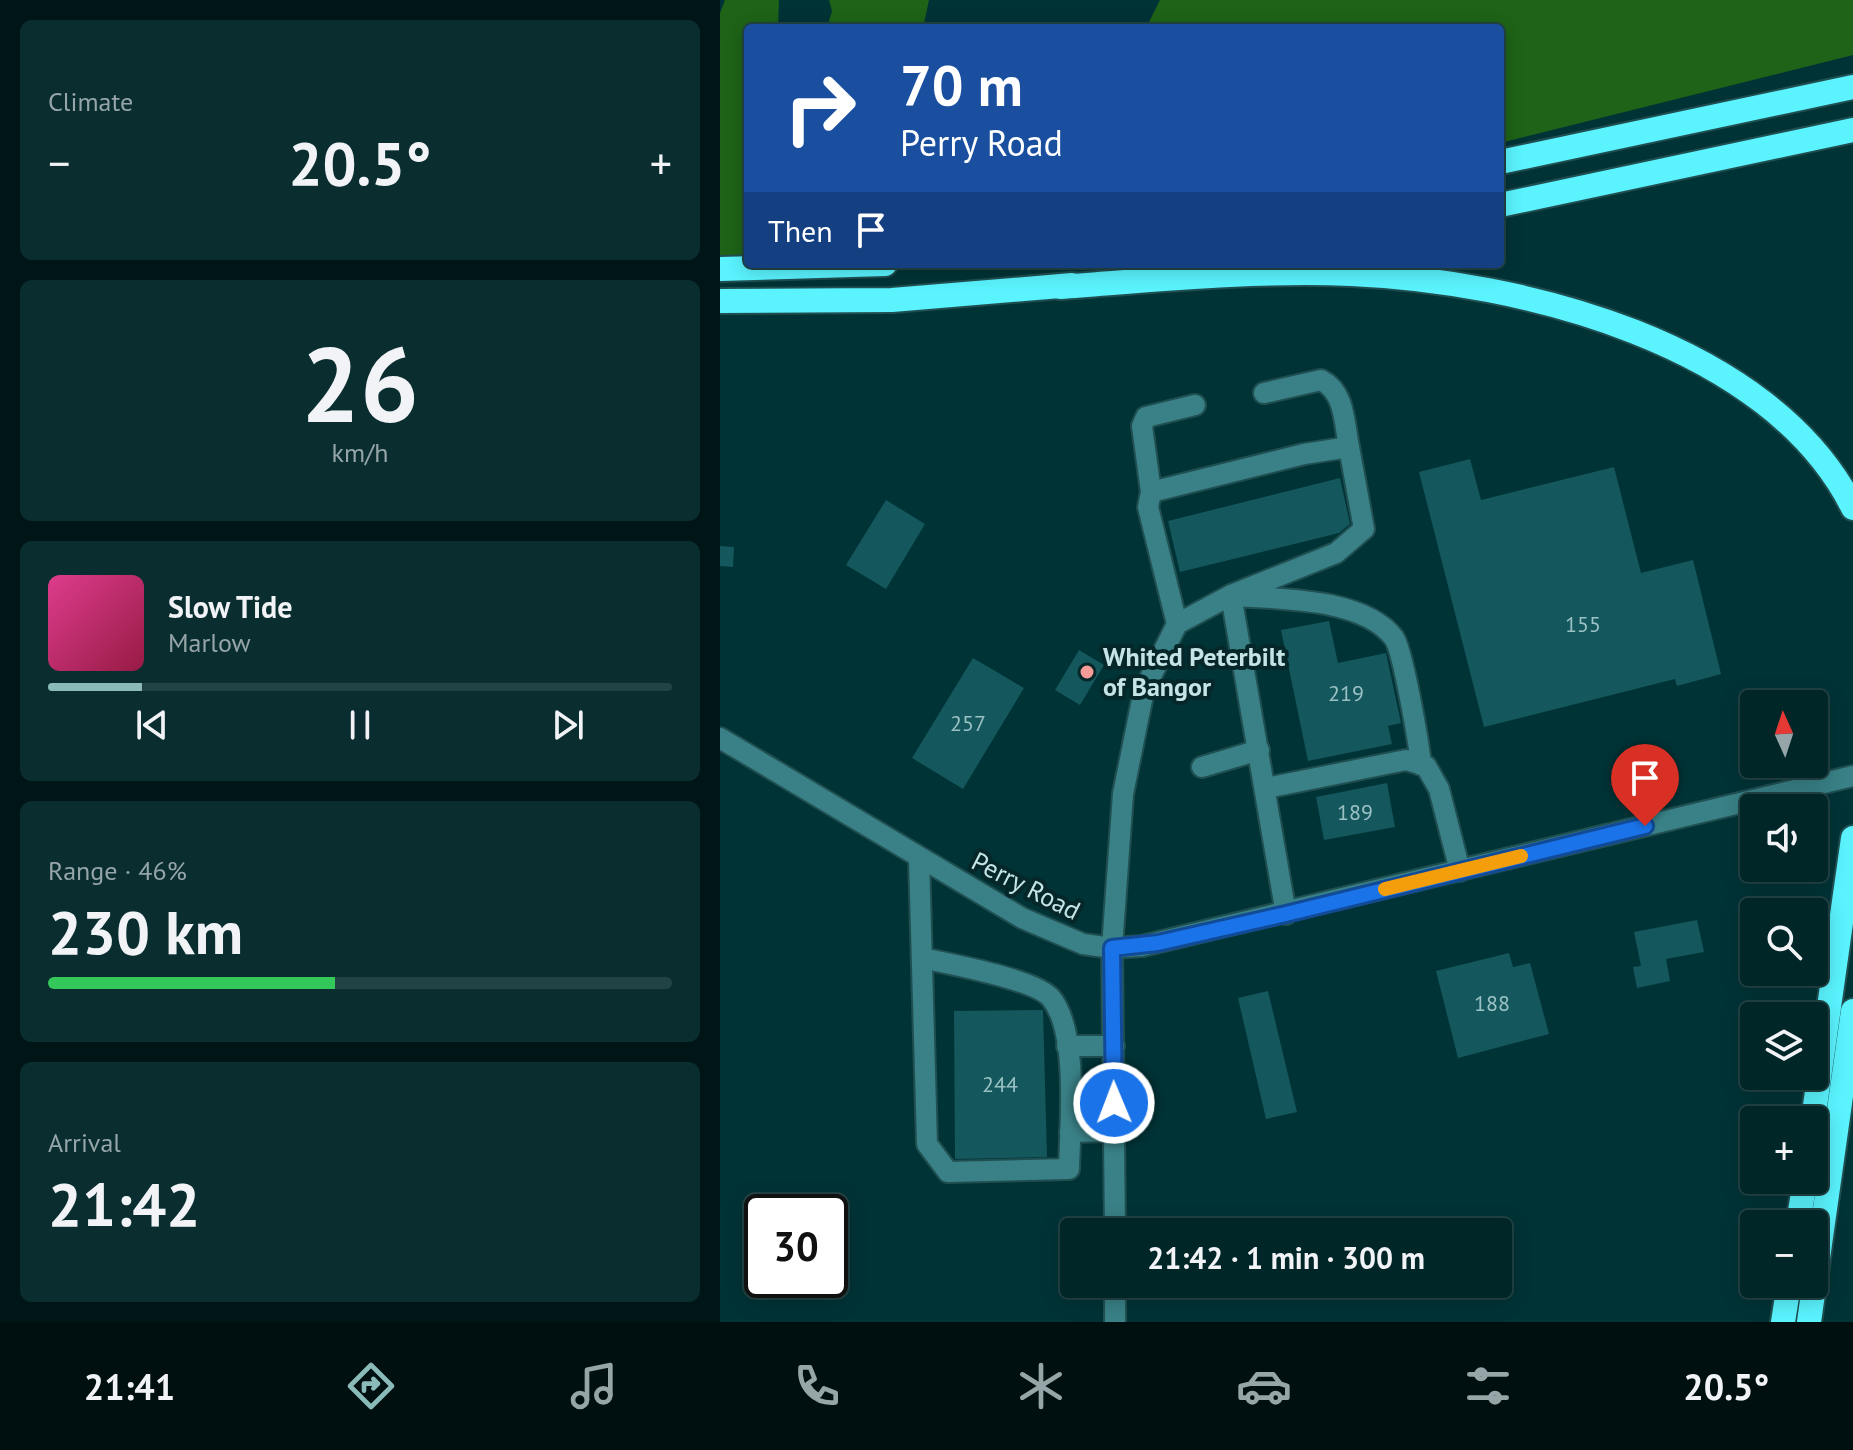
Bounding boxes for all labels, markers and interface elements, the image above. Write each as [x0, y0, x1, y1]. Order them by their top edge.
text: 70 m [900, 49, 1023, 121]
icon: right [768, 56, 872, 160]
text: Climate [48, 85, 133, 118]
text: Perry Road [900, 119, 1063, 166]
text: 20.5° [288, 124, 432, 202]
text: − [48, 134, 70, 191]
text: + [650, 134, 672, 191]
icon: arrive [849, 208, 893, 252]
text: Then [768, 211, 833, 250]
text: 26 [301, 316, 419, 451]
text: km/h [332, 436, 389, 469]
text: Slow Tide [168, 587, 293, 626]
house number: 155 [1565, 610, 1601, 638]
text: Marlow [168, 626, 251, 659]
place label: Whited Peterbilt of Bangor [1103, 640, 1285, 703]
marker: Whited Peterbilt of Bangor [1078, 663, 1096, 681]
house number: 219 [1328, 679, 1364, 707]
north arrow [1740, 690, 1828, 778]
map controls [1740, 690, 1828, 1298]
icon: previous [130, 703, 174, 747]
icon: pause [338, 703, 382, 747]
icon: next [546, 703, 590, 747]
house number: 257 [950, 709, 986, 737]
pin [1611, 744, 1679, 826]
icon: arrive [1623, 756, 1667, 800]
button: sound [1740, 794, 1828, 882]
house number: 189 [1337, 798, 1373, 826]
street label: Perry Road [966, 844, 1086, 927]
text: Range · 46% [48, 854, 187, 887]
text: 230 km [48, 893, 243, 971]
button: search [1740, 898, 1828, 986]
house number: 188 [1474, 989, 1510, 1017]
button: layers [1740, 1002, 1828, 1090]
position arrow [1072, 1061, 1156, 1145]
house number: 244 [982, 1070, 1018, 1098]
button: + [1740, 1106, 1828, 1194]
text: Arrival [48, 1126, 121, 1159]
text: 21:42 [48, 1165, 200, 1243]
speed limit sign: 30 [744, 1194, 848, 1298]
button: − [1740, 1210, 1828, 1298]
text: 21:42 · 1 min · 300 m [1147, 1238, 1425, 1277]
icon: directions [343, 1358, 399, 1414]
icon: music [566, 1358, 622, 1414]
icon: phone [789, 1358, 845, 1414]
icon: climate [1013, 1358, 1069, 1414]
icon: car [1236, 1358, 1292, 1414]
icon: filters [1460, 1358, 1516, 1414]
text: 21:41 [84, 1363, 175, 1410]
text: 20.5° [1683, 1363, 1769, 1410]

